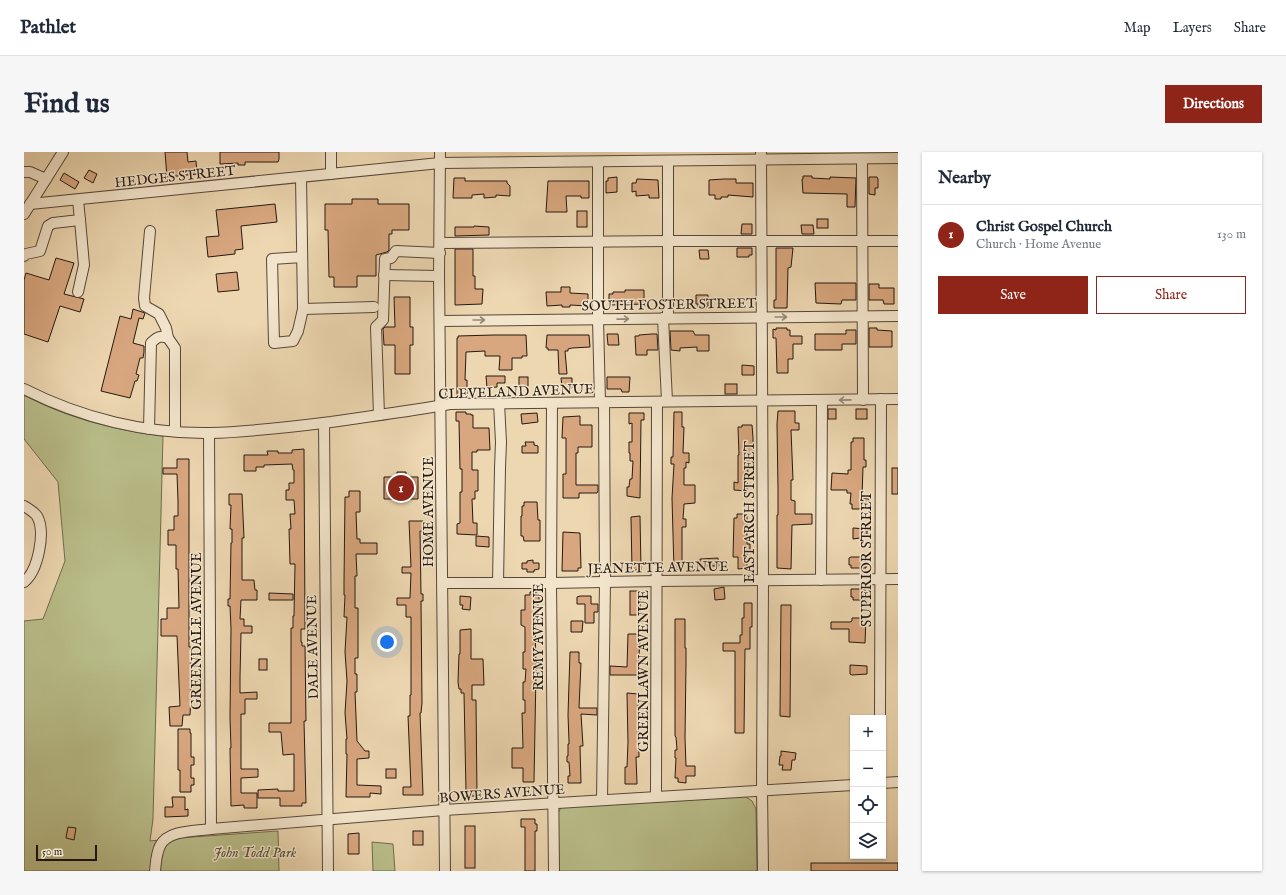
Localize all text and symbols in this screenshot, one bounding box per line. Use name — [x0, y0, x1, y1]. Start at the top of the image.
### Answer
text: Pathlet — [20, 16, 76, 40]
text: Map — [1124, 19, 1151, 37]
text: Layers — [1173, 19, 1212, 37]
text: Share — [1234, 19, 1266, 37]
button: Directions — [1165, 85, 1262, 123]
text: Find us — [24, 87, 110, 122]
street label: HEDGES STREET — [114, 162, 237, 192]
text: Nearby — [938, 168, 991, 189]
text: Christ Gospel Church — [976, 217, 1112, 236]
text: 1 — [949, 226, 953, 243]
text: 130 m — [1217, 226, 1246, 243]
text: Church · Home Avenue — [976, 236, 1101, 253]
button: Save — [938, 276, 1088, 314]
button: Share — [1096, 276, 1246, 314]
street label: SOUTH FOSTER STREET — [582, 294, 757, 316]
one-way arrow — [774, 313, 787, 321]
one-way arrow — [616, 315, 629, 323]
one-way arrow — [472, 316, 485, 324]
street label: CLEVELAND AVENUE — [438, 380, 594, 404]
one-way arrow — [839, 396, 852, 404]
street label: EAST ARCH STREET — [741, 440, 759, 583]
street label: HOME AVENUE — [420, 456, 438, 567]
pin: 1 — [388, 473, 414, 503]
street label: SUPERIOR STREET — [858, 490, 876, 627]
street label: GREENDALE AVENUE — [188, 552, 206, 710]
street label: JEANETTE AVENUE — [585, 558, 729, 578]
street label: REMY AVENUE — [530, 583, 548, 691]
street label: GREENLAWN AVENUE — [635, 590, 653, 752]
street label: DALE AVENUE — [303, 594, 323, 699]
your location — [377, 632, 397, 652]
map controls — [850, 715, 886, 859]
button: + — [850, 715, 886, 751]
button: − — [850, 751, 886, 787]
street label: BOWERS AVENUE — [439, 781, 566, 807]
button: locate — [850, 787, 886, 823]
button: layers — [850, 823, 886, 859]
scale bar — [36, 843, 97, 862]
park label: John Todd Park — [214, 844, 297, 862]
text: 50 m — [42, 845, 62, 859]

